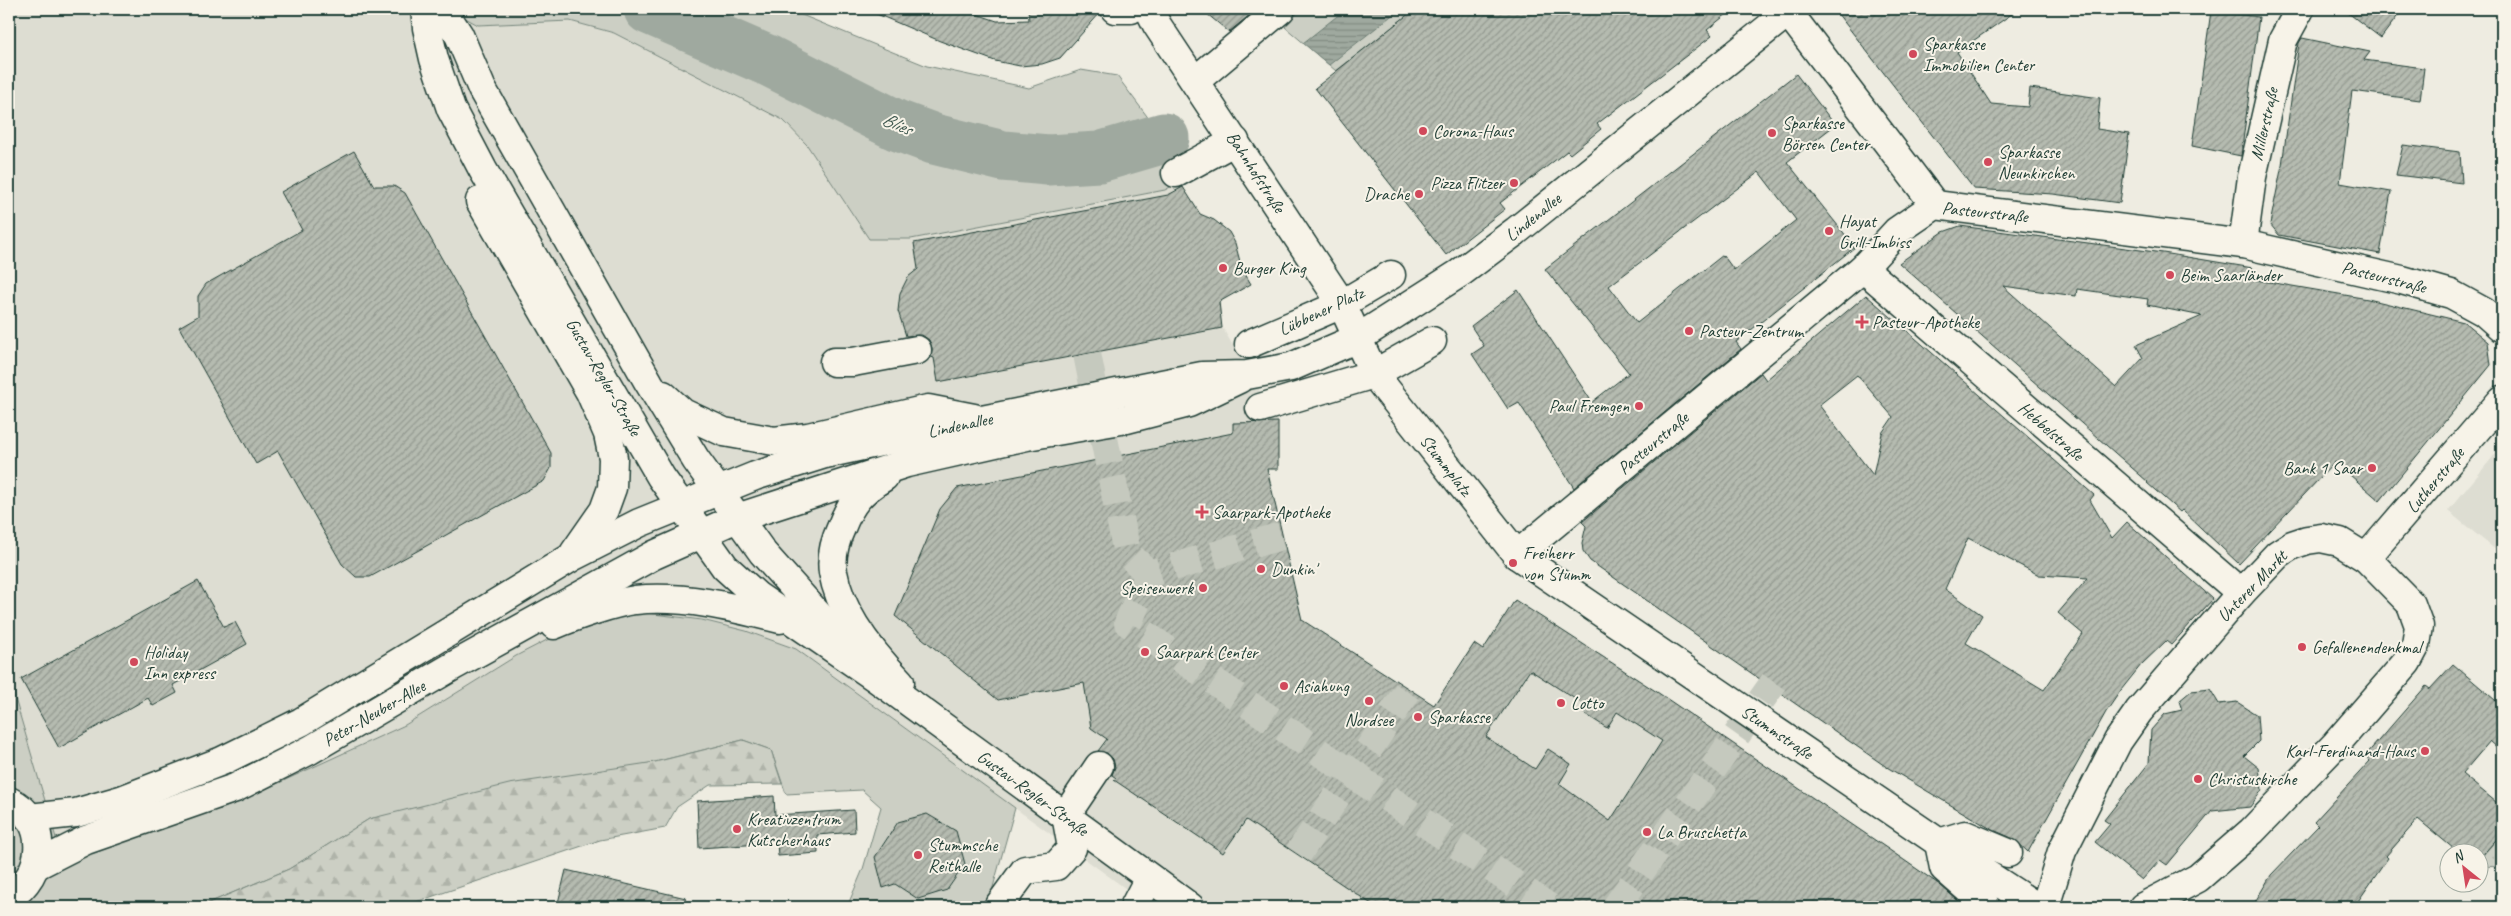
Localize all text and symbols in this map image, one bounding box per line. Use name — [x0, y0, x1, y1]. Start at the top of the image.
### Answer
place label: Sparkasse Immobilien Center — [1923, 33, 2036, 76]
marker: Sparkasse Immobilien Center — [1907, 48, 1919, 60]
street label: Millerstraße — [2245, 84, 2283, 162]
water label: Blies — [879, 107, 919, 142]
place label: Sparkasse Börsen Center — [1782, 112, 1871, 155]
place label: Corona-Haus — [1433, 120, 1515, 142]
marker: Corona-Haus — [1417, 125, 1429, 137]
street label: Bahnhofstraße — [1222, 127, 1291, 218]
marker: Sparkasse Börsen Center — [1766, 127, 1778, 139]
place label: Sparkasse Neunkirchen — [1998, 141, 2075, 184]
marker: Sparkasse Neunkirchen — [1982, 156, 1994, 168]
place label: Pizza Flitzer — [1430, 172, 1506, 194]
marker: Pizza Flitzer — [1508, 177, 1520, 189]
place label: Drache — [1364, 183, 1410, 205]
street label: Lindenallee — [1501, 187, 1566, 246]
marker: Drache — [1413, 188, 1425, 200]
street label: Pasteurstraße — [1941, 197, 2030, 228]
place label: Hayat Grill-Imbiss — [1839, 210, 1912, 253]
marker: Hayat Grill-Imbiss — [1823, 225, 1835, 237]
street label: Pasteurstraße — [2340, 256, 2430, 298]
place label: Burger King — [1233, 257, 1307, 279]
marker: Burger King — [1217, 262, 1229, 274]
place label: Beim Saarländer — [2180, 264, 2283, 286]
marker: Beim Saarländer — [2164, 269, 2176, 281]
street label: Lübbener Platz — [1275, 281, 1369, 340]
place label: Pasteur-Apotheke — [1872, 311, 1980, 333]
street label: Gustav-Regler-Straße — [561, 314, 647, 441]
marker: Pasteur-Apotheke — [1856, 316, 1868, 328]
place label: Pasteur-Zentrum — [1699, 320, 1805, 342]
marker: Pasteur-Zentrum — [1683, 325, 1695, 337]
place label: Paul Fremgen — [1549, 395, 1630, 417]
street label: Hebbelstraße — [2014, 397, 2089, 466]
marker: Paul Fremgen — [1633, 400, 1645, 412]
street label: Pasteurstraße — [1613, 406, 1694, 479]
street label: Lindenallee — [926, 407, 995, 443]
street label: Stummplatz — [1415, 430, 1478, 502]
street label: Lutherstraße — [2401, 442, 2470, 517]
place label: Bank 1 Saar — [2283, 457, 2365, 479]
marker: Bank 1 Saar — [2366, 462, 2378, 474]
place label: Saarpark-Apotheke — [1212, 501, 1331, 523]
marker: Saarpark-Apotheke — [1196, 506, 1208, 518]
place label: Freiherr von Stumm — [1523, 542, 1591, 585]
street label: Unterer Markt — [2212, 544, 2293, 626]
marker: Freiherr von Stumm — [1507, 557, 1519, 569]
place label: Dunkin' — [1271, 558, 1320, 580]
marker: Dunkin' — [1255, 563, 1267, 575]
place label: Speisenwerk — [1120, 577, 1194, 599]
marker: Speisenwerk — [1197, 582, 1209, 594]
place label: Gefallenendenkmal — [2312, 636, 2424, 658]
place label: Holiday Inn express — [144, 641, 217, 684]
place label: Saarpark Center — [1155, 641, 1260, 663]
marker: Gefallenendenkmal — [2296, 641, 2308, 653]
marker: Saarpark Center — [1139, 646, 1151, 658]
marker: Holiday Inn express — [128, 656, 140, 668]
street label: Peter-Neuber-Allee — [319, 674, 430, 751]
place label: Asiahung — [1294, 675, 1351, 697]
marker: Asiahung — [1278, 680, 1290, 692]
place label: Lotto — [1571, 692, 1605, 714]
marker: Nordsee — [1363, 695, 1375, 707]
marker: Lotto — [1555, 697, 1567, 709]
street label: Stummstraße — [1737, 700, 1818, 765]
place label: Sparkasse — [1428, 706, 1491, 728]
place label: Nordsee — [1345, 709, 1394, 731]
marker: Sparkasse — [1412, 711, 1424, 723]
place label: Karl-Ferdinand-Haus — [2286, 740, 2417, 762]
street label: Gustav-Regler-Straße — [973, 745, 1094, 841]
marker: Karl-Ferdinand-Haus — [2419, 745, 2431, 757]
place label: Christuskirche — [2208, 768, 2297, 790]
marker: Christuskirche — [2192, 773, 2204, 785]
place label: Kreativzentrum Kutscherhaus — [747, 808, 842, 851]
place label: La Bruschetta — [1657, 821, 1747, 843]
marker: Kreativzentrum Kutscherhaus — [731, 823, 743, 835]
marker: La Bruschetta — [1641, 826, 1653, 838]
place label: Stummsche Reithalle — [928, 834, 998, 877]
north arrow — [2438, 844, 2488, 894]
text: N — [2450, 846, 2468, 867]
marker: Stummsche Reithalle — [912, 849, 924, 861]

